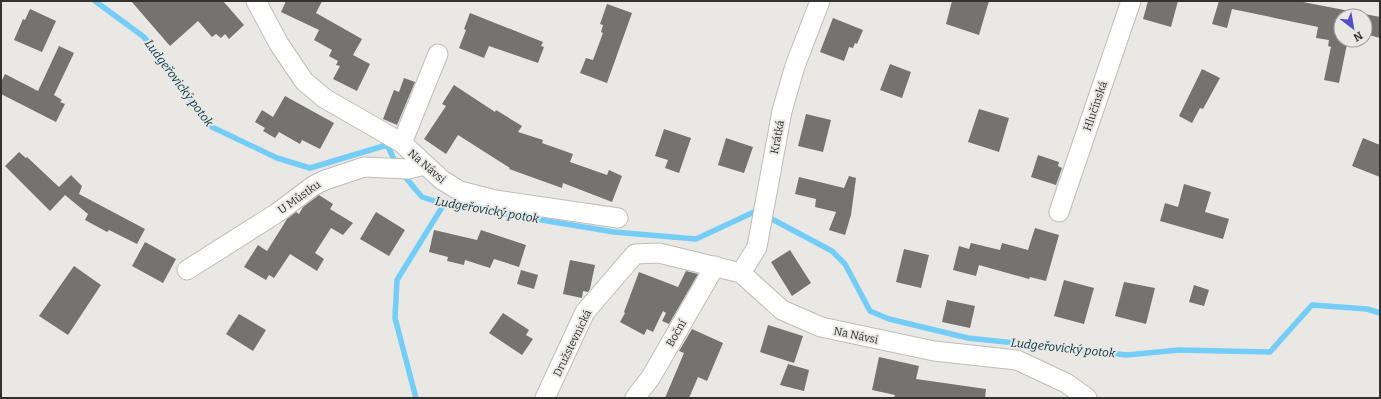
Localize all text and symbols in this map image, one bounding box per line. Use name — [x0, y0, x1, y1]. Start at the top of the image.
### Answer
north arrow — [1333, 8, 1373, 48]
text: N — [1350, 28, 1365, 44]
water label: Ludgeřovický potok — [142, 37, 217, 130]
street label: Hlučínská — [1081, 80, 1110, 133]
street label: Krátká — [768, 119, 787, 155]
street label: Na Návsi — [405, 147, 448, 187]
street label: U Můstku — [275, 178, 323, 217]
water label: Ludgeřovický potok — [434, 194, 541, 226]
street label: Družstevnická — [551, 308, 594, 379]
street label: Boční — [664, 317, 690, 349]
street label: Na Návsi — [832, 324, 880, 347]
water label: Ludgeřovický potok — [1010, 336, 1117, 361]

